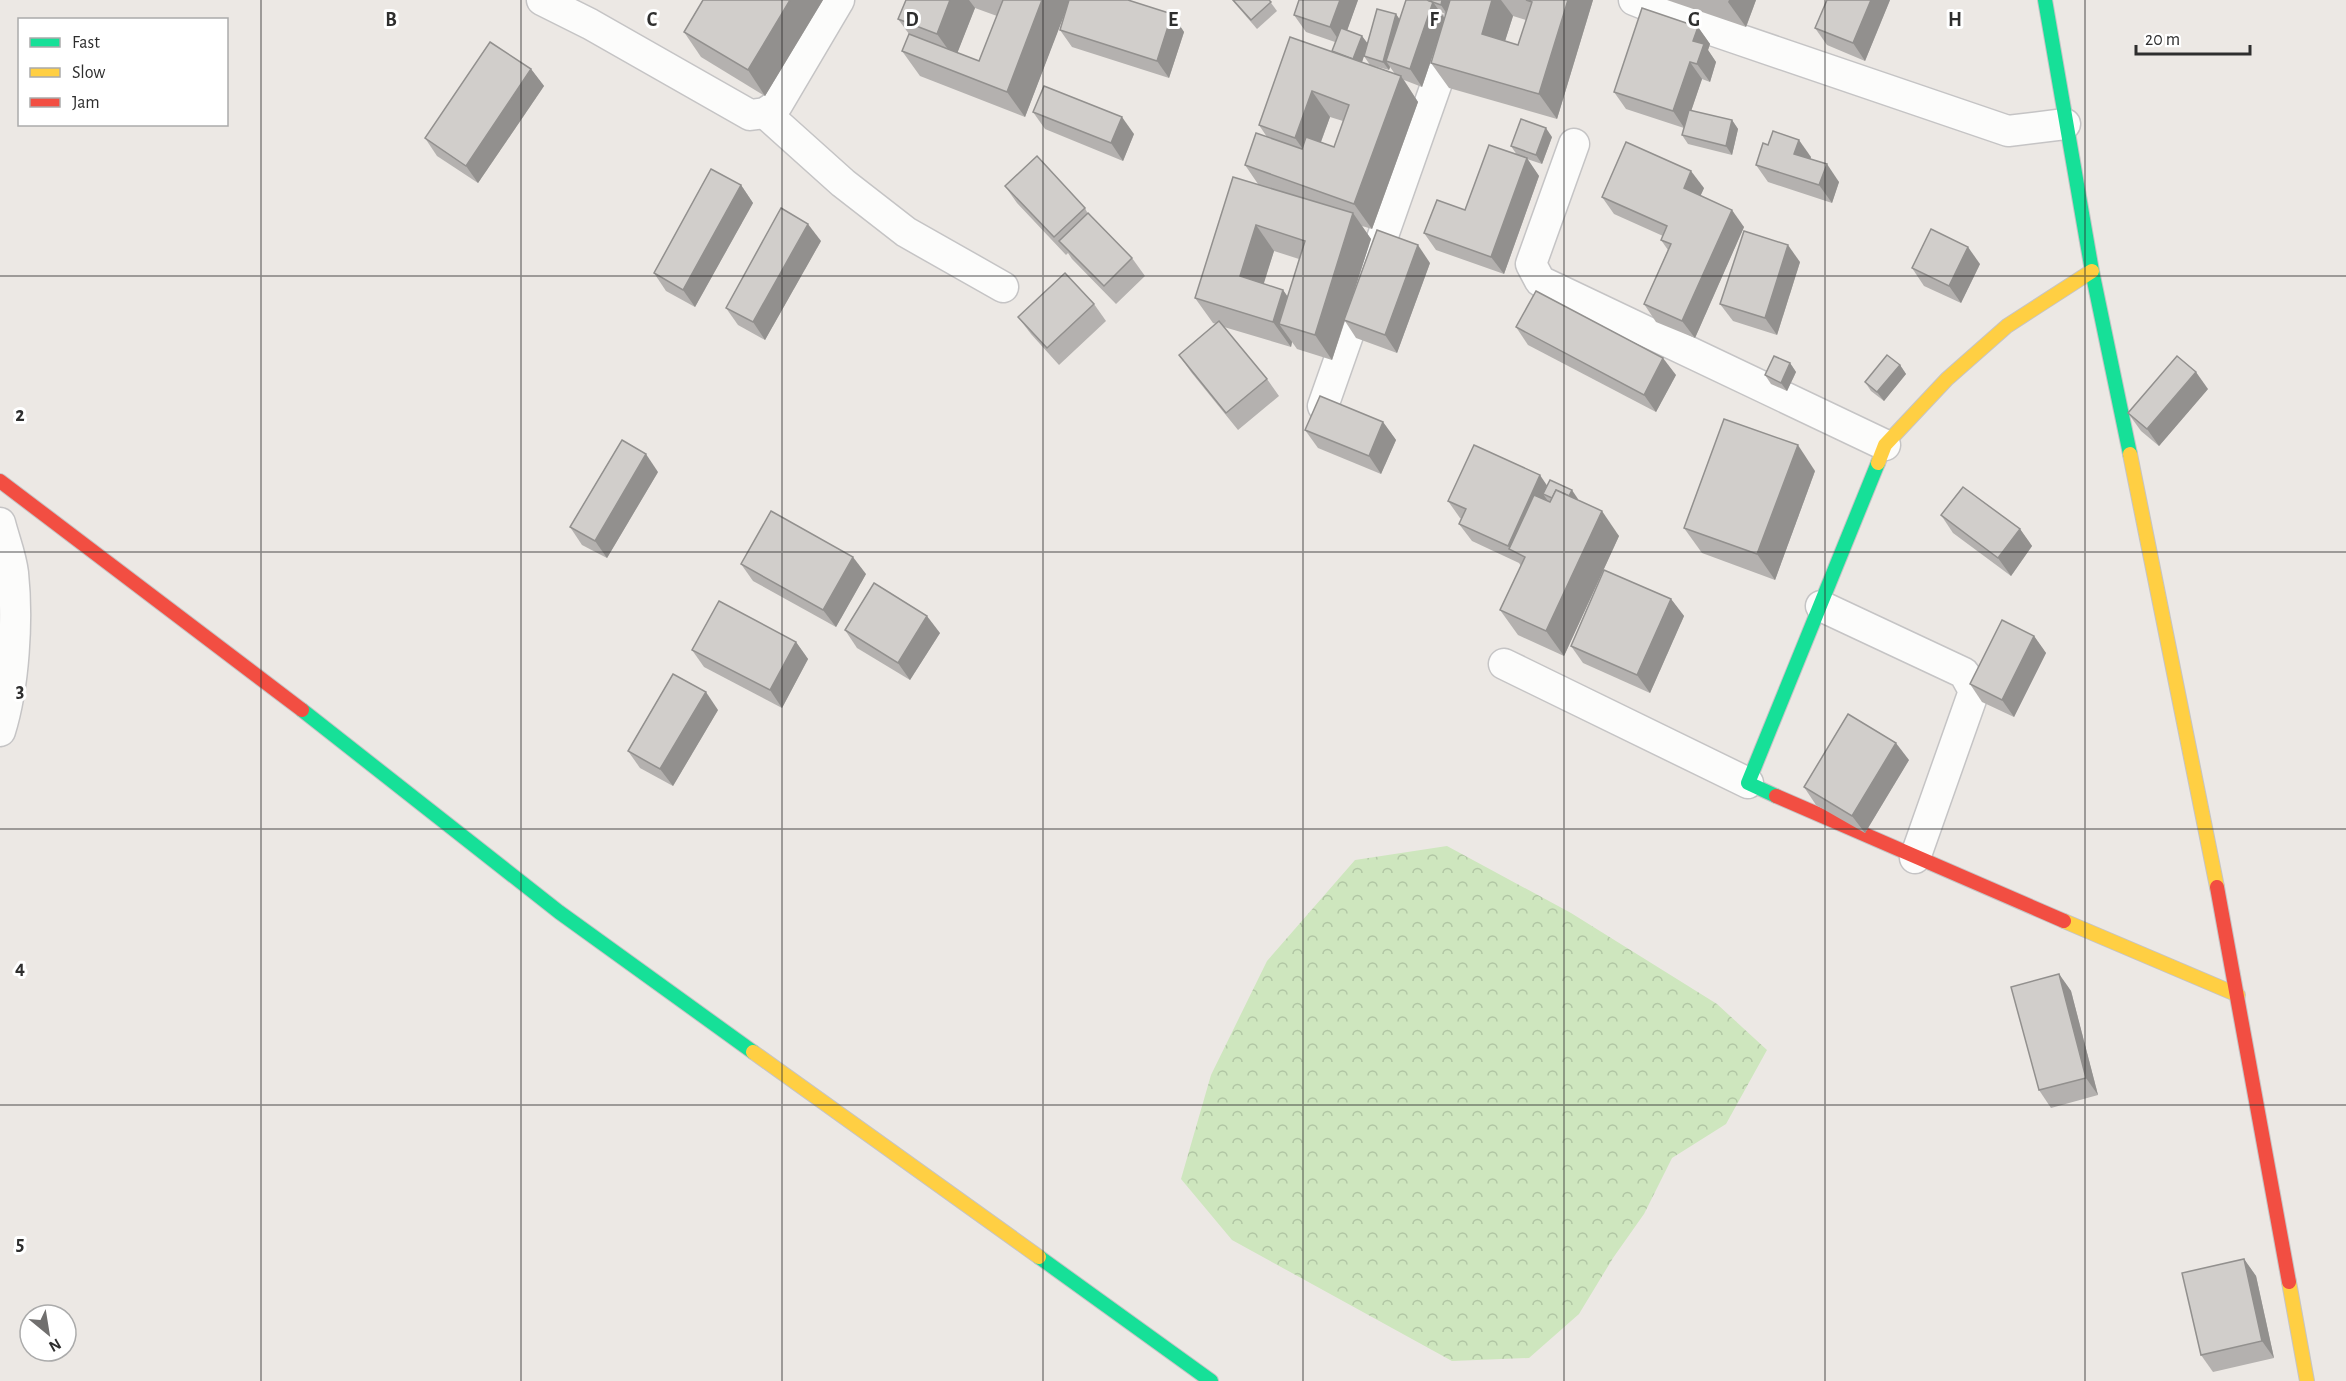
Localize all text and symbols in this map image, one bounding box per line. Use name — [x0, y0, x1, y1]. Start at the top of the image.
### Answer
text: B — [385, 10, 397, 30]
text: C — [647, 10, 658, 30]
text: D — [905, 10, 919, 30]
text: E — [1168, 10, 1178, 30]
text: F — [1429, 10, 1439, 30]
text: G — [1688, 10, 1700, 30]
text: H — [1948, 10, 1962, 30]
legend — [18, 18, 228, 126]
scale bar — [2136, 18, 2250, 56]
text: 20 m — [2145, 31, 2180, 49]
text: Fast — [72, 34, 100, 52]
text: Slow — [72, 64, 105, 82]
text: Jam — [72, 94, 100, 112]
text: 2 — [15, 405, 25, 425]
text: 3 — [16, 681, 24, 701]
text: 4 — [15, 958, 25, 978]
text: 5 — [16, 1234, 24, 1254]
north arrow — [18, 1303, 78, 1363]
text: N — [46, 1335, 64, 1355]

